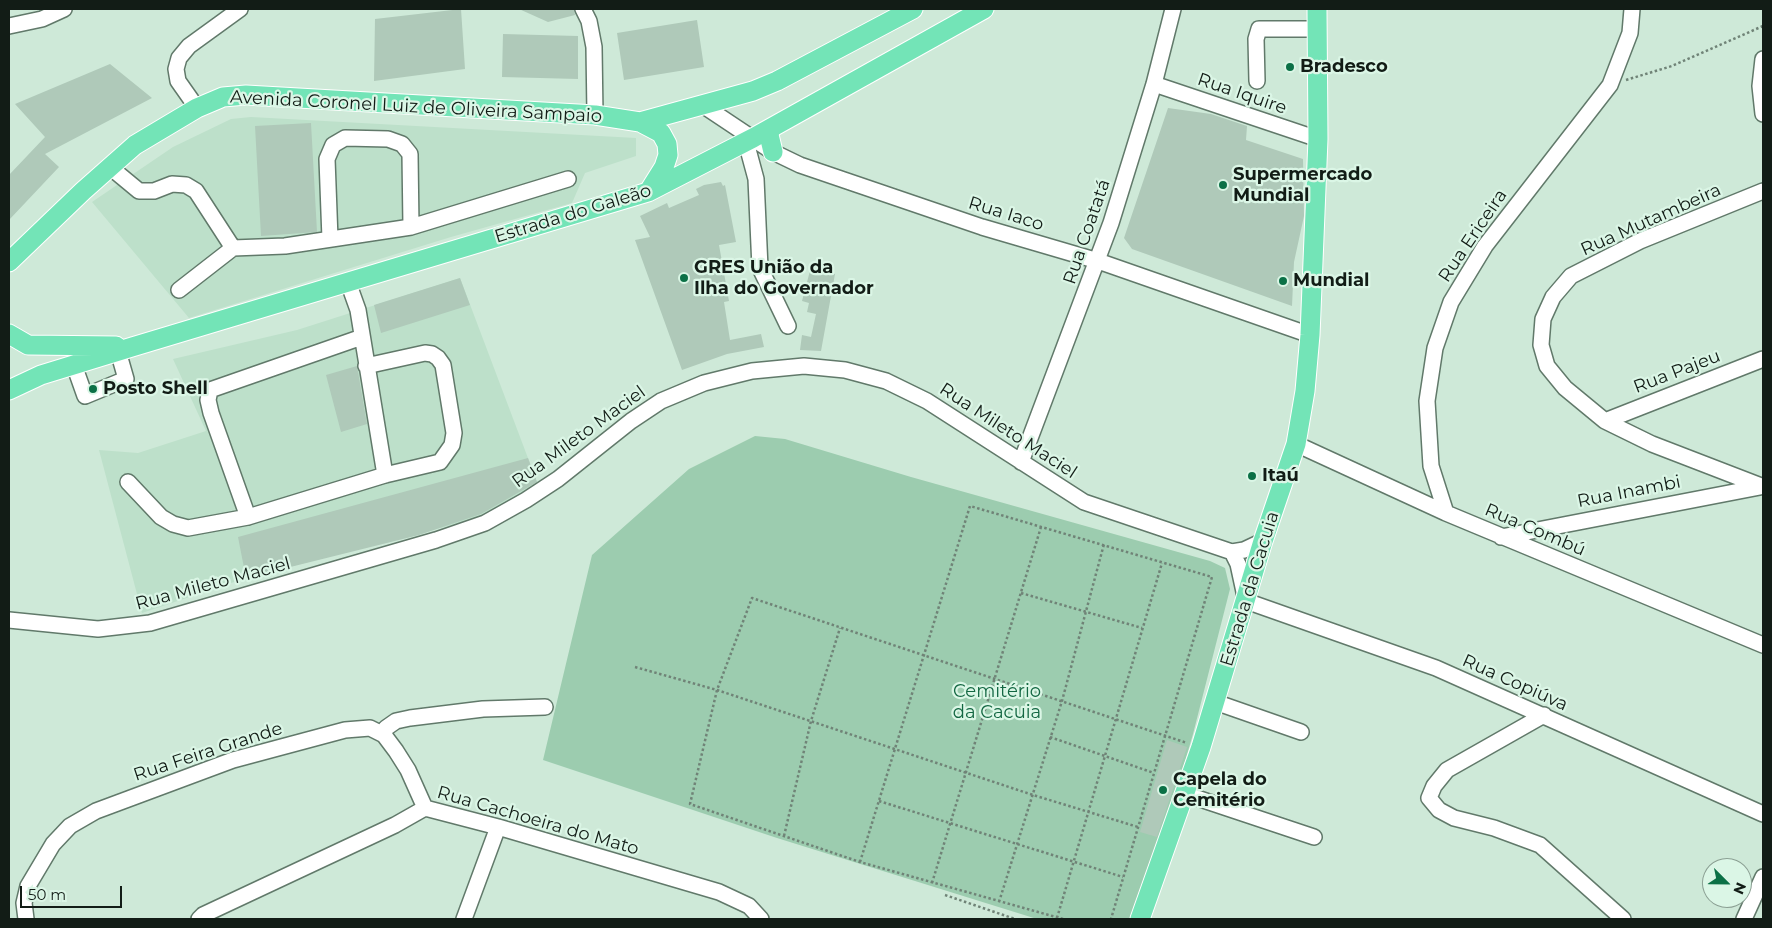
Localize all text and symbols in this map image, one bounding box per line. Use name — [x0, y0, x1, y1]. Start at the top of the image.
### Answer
place label: Bradesco — [1300, 56, 1388, 78]
marker: Bradesco — [1284, 61, 1296, 73]
street label: Rua Iquire — [1195, 69, 1289, 119]
street label: Avenida Coronel Luiz de Oliveira Sampaio — [229, 86, 603, 128]
place label: Supermercado Mundial — [1233, 164, 1372, 206]
street label: Rua Coatatá — [1059, 177, 1115, 287]
marker: Supermercado Mundial — [1217, 179, 1229, 191]
street label: Rua Mutambeira — [1577, 179, 1725, 261]
street label: Estrada do Galeão — [492, 180, 654, 248]
street label: Rua Ericeira — [1434, 186, 1512, 286]
street label: Rua Iaco — [966, 192, 1046, 236]
place label: GRES União da Ilha do Governador — [694, 257, 874, 300]
place label: Mundial — [1293, 270, 1369, 292]
marker: GRES União da Ilha do Governador — [678, 272, 690, 284]
marker: Mundial — [1277, 275, 1289, 287]
street label: Rua Pajeu — [1630, 346, 1724, 398]
place label: Posto Shell — [103, 378, 208, 400]
street label: Rua Mileto Maciel — [935, 379, 1081, 483]
street label: Rua Mileto Maciel — [508, 381, 650, 493]
marker: Posto Shell — [87, 383, 99, 395]
place label: Itaú — [1262, 465, 1299, 487]
marker: Itaú — [1246, 470, 1258, 482]
street label: Rua Inambi — [1575, 471, 1683, 513]
street label: Rua Combú — [1481, 499, 1589, 561]
street label: Estrada da Cacuia — [1216, 509, 1284, 669]
street label: Rua Mileto Maciel — [133, 553, 293, 615]
street label: Rua Copiúva — [1459, 650, 1571, 716]
park label: Cemitério da Cacuia — [953, 681, 1041, 724]
street label: Rua Feira Grande — [131, 718, 285, 786]
place label: Capela do Cemitério — [1173, 769, 1267, 812]
street label: Rua Cachoeira do Mato — [435, 782, 641, 860]
marker: Capela do Cemitério — [1157, 784, 1169, 796]
north arrow — [1702, 858, 1752, 908]
scale bar — [22, 876, 125, 908]
text: N — [1729, 880, 1750, 897]
text: 50 m — [28, 885, 66, 904]

